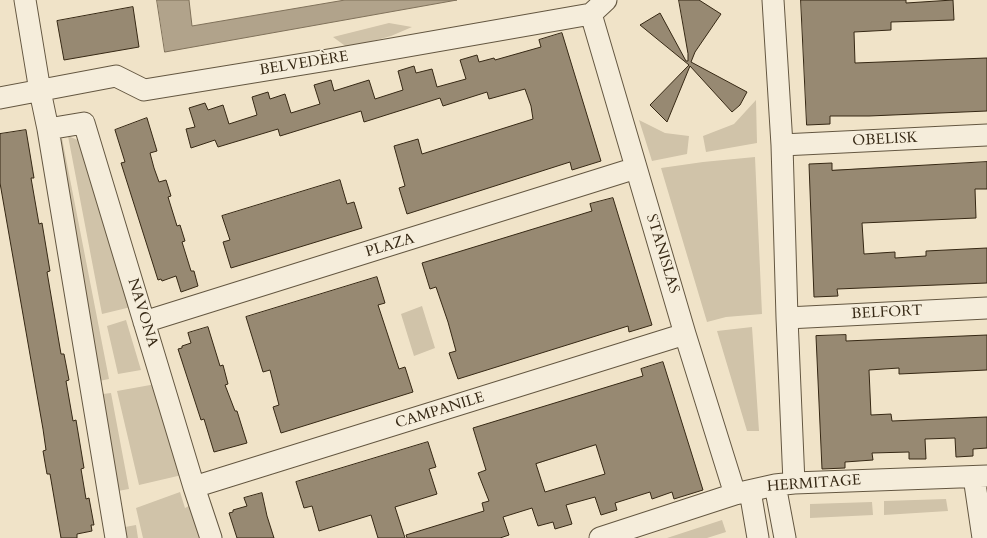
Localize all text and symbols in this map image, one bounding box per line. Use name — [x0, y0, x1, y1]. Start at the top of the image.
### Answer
street label: BELVEDÈRE — [258, 48, 350, 80]
street label: OBELISK — [852, 129, 918, 151]
street label: STANISLAS — [641, 212, 683, 296]
street label: PLAZA — [363, 230, 417, 262]
street label: NAVONA — [123, 276, 161, 350]
street label: BELFORT — [851, 302, 923, 324]
street label: CAMPANILE — [393, 389, 487, 433]
street label: HERMITAGE — [766, 472, 862, 496]

